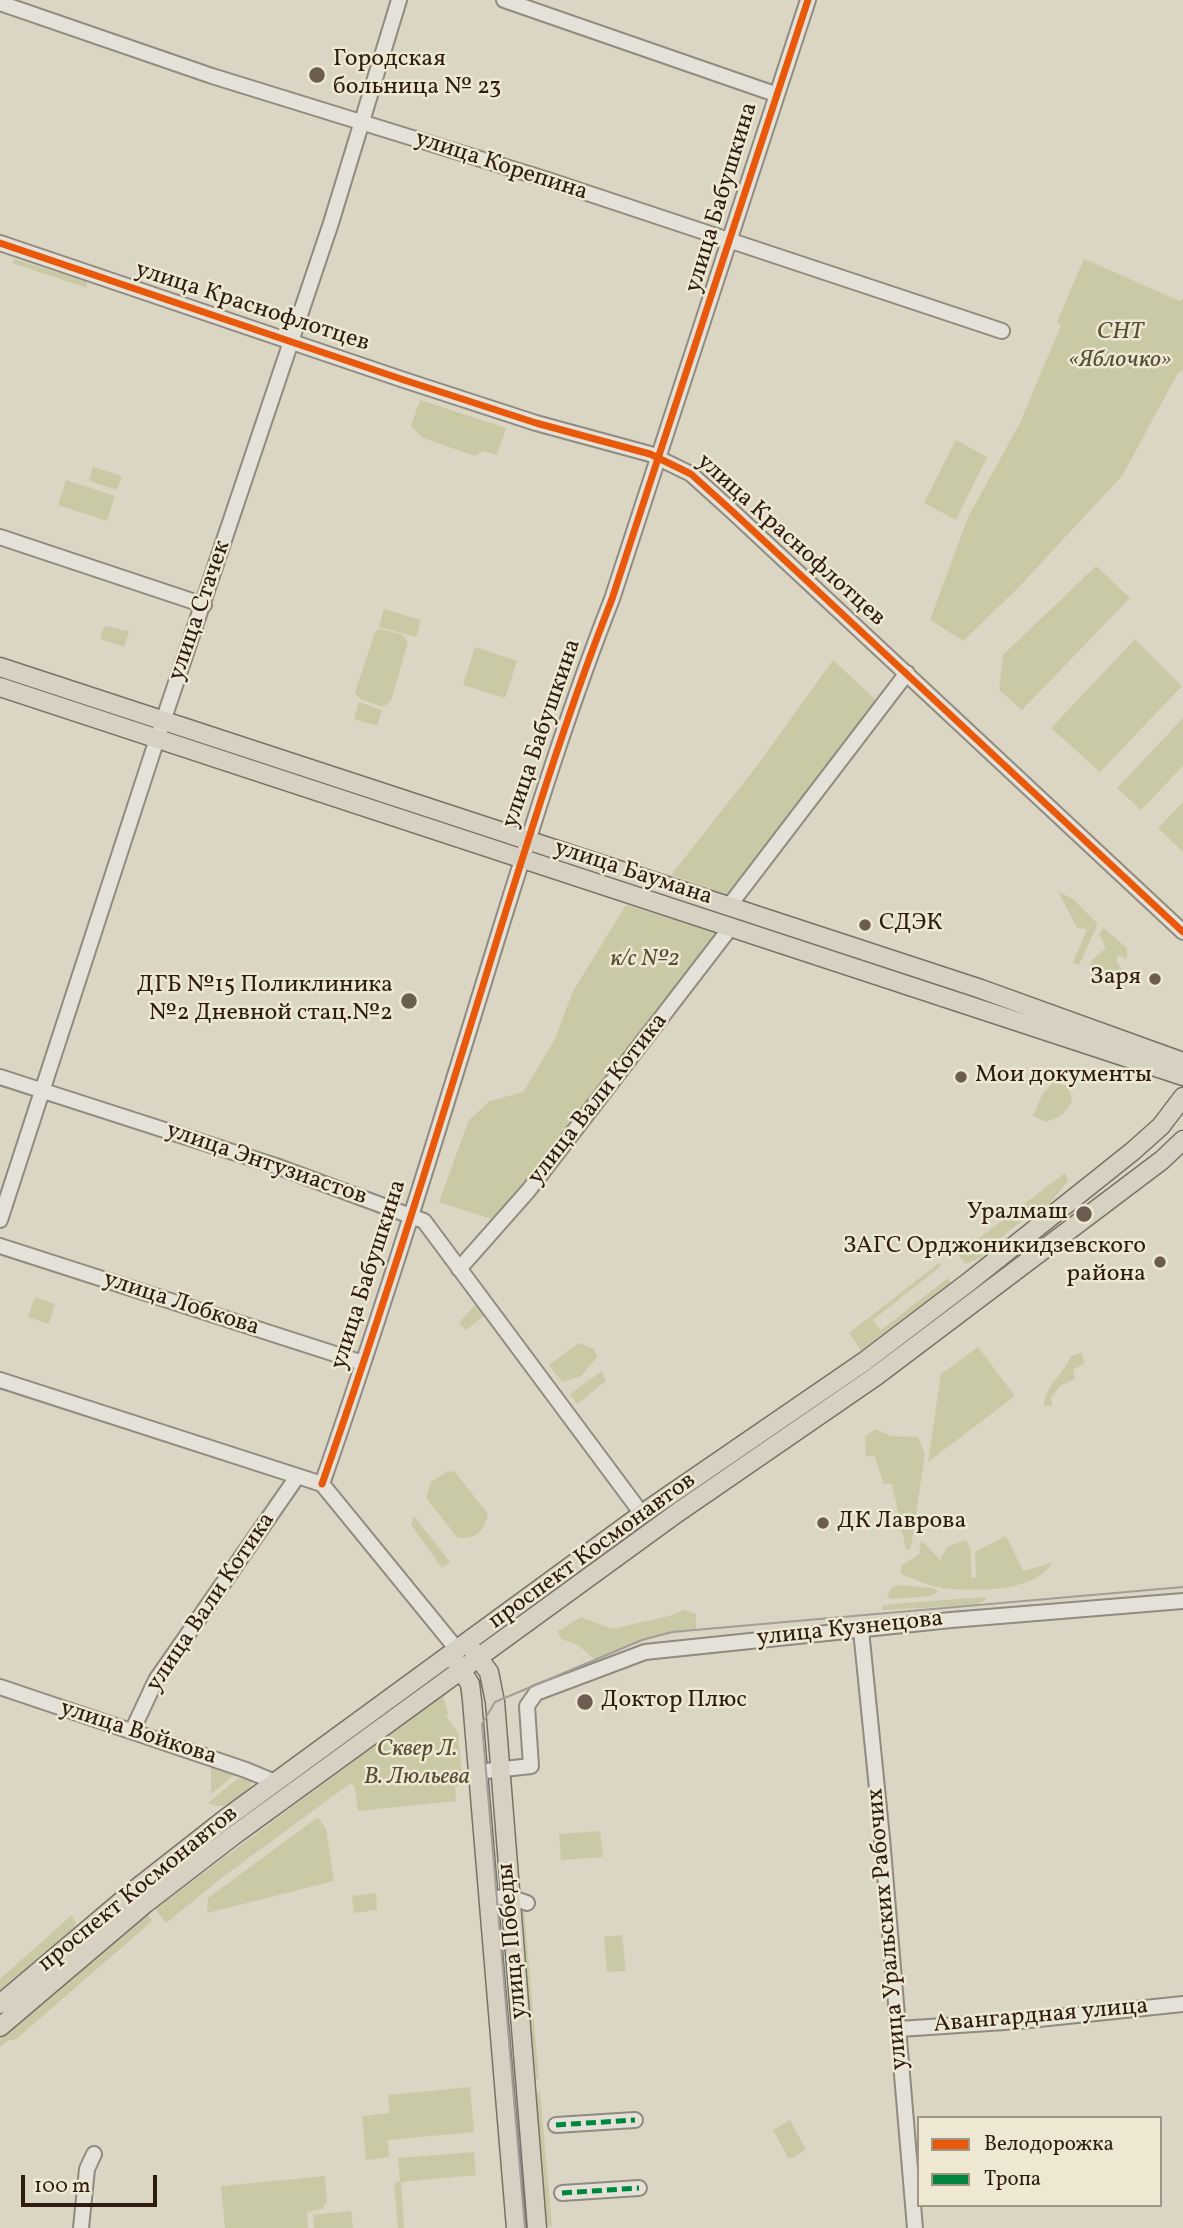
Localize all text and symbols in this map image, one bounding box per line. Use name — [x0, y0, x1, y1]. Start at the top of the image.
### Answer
place label: Городская больница № 23 — [333, 47, 501, 103]
marker: Городская больница № 23 — [307, 65, 327, 85]
street label: улица Бабушкина — [680, 99, 766, 297]
street label: улица Корепина — [411, 125, 591, 209]
street label: улица Краснофлотцев — [131, 256, 373, 360]
park label: СНТ «Яблочко» — [1069, 320, 1171, 376]
street label: улица Краснофлотцев — [689, 448, 891, 634]
street label: улица Стачек — [164, 537, 238, 685]
street label: улица Бабушкина — [497, 636, 589, 832]
street label: улица Баумана — [550, 835, 716, 913]
place label: СДЭК — [879, 911, 943, 939]
marker: СДЭК — [857, 917, 873, 933]
park label: к/с №2 — [610, 947, 680, 975]
place label: Заря — [1090, 965, 1141, 993]
marker: Заря — [1147, 971, 1163, 987]
place label: ДГБ №15 Поликлиника №2 Дневной стац.№2 — [137, 973, 393, 1029]
marker: ДГБ №15 Поликлиника №2 Дневной стац.№2 — [399, 991, 419, 1011]
street label: улица Вали Котика — [523, 1008, 675, 1192]
place label: Мои документы — [975, 1063, 1152, 1091]
marker: Мои документы — [953, 1069, 969, 1085]
street label: улица Энтузиастов — [162, 1117, 370, 1213]
street label: улица Бабушкина — [326, 1177, 414, 1373]
place label: Уралмаш — [967, 1200, 1068, 1228]
marker: Уралмаш — [1074, 1204, 1094, 1224]
place label: ЗАГС Орджоникидзевского района — [843, 1234, 1146, 1290]
marker: ЗАГС Орджоникидзевского района — [1152, 1254, 1168, 1270]
street label: улица Лобкова — [99, 1266, 263, 1344]
street label: проспект Космонавтов — [484, 1467, 702, 1637]
street label: улица Вали Котика — [141, 1508, 283, 1698]
place label: ДК Лаврова — [837, 1509, 966, 1537]
marker: ДК Лаврова — [815, 1515, 831, 1531]
street label: улица Кузнецова — [755, 1606, 945, 1654]
place label: Доктор Плюс — [601, 1688, 747, 1716]
marker: Доктор Плюс — [575, 1692, 595, 1712]
street label: улица Войкова — [56, 1695, 220, 1773]
park label: Сквер Л. В. Люльева — [364, 1737, 470, 1793]
street label: улица Уральских Рабочих — [862, 1787, 916, 2071]
street label: проспект Космонавтов — [33, 1800, 245, 1980]
street label: улица Победы — [493, 1862, 535, 2020]
street label: Авангардная улица — [932, 1993, 1150, 2041]
legend — [917, 2116, 1162, 2207]
text: Велодорожка — [984, 2130, 1114, 2159]
scale bar — [24, 2162, 161, 2206]
text: Тропа — [984, 2165, 1041, 2194]
text: 100 m — [34, 2172, 91, 2201]

